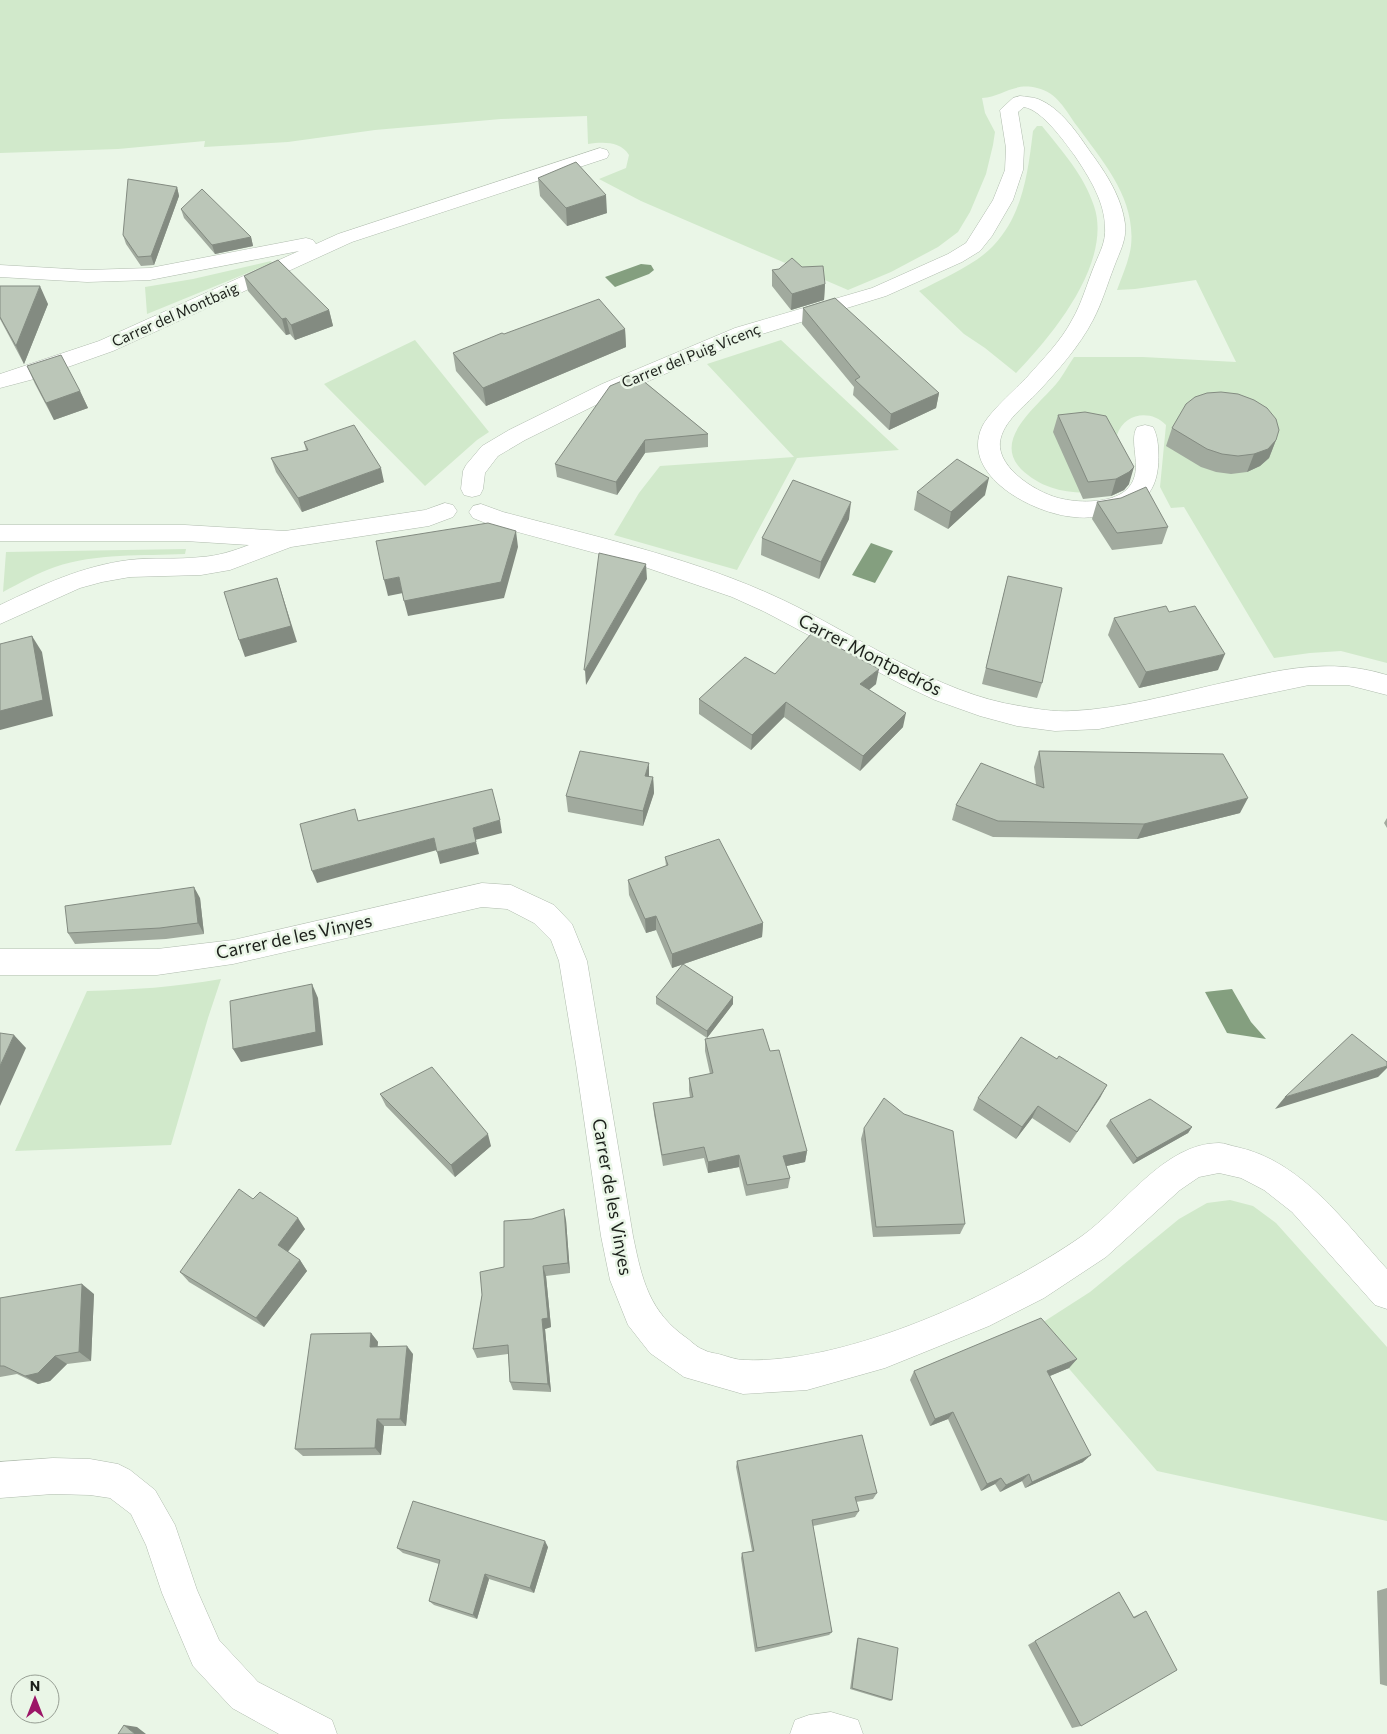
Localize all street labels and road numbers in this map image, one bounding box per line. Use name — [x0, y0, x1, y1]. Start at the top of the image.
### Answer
street label: Carrer del Montbaig — [109, 278, 241, 350]
street label: Carrer del Puig Vicenç — [619, 319, 763, 391]
street label: Carrer Montpedrós — [795, 608, 946, 700]
street label: Carrer de les Vinyes — [214, 909, 374, 963]
street label: Carrer de les Vinyes — [588, 1117, 638, 1277]

